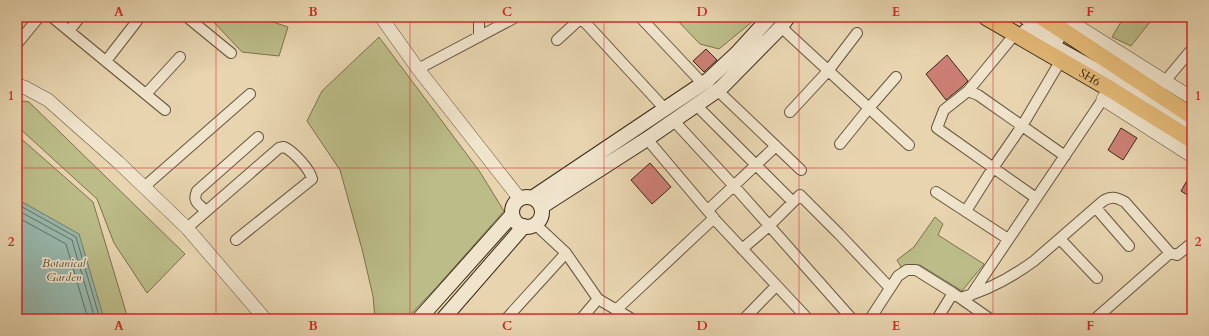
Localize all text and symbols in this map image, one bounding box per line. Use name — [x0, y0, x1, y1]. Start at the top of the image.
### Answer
text: A — [114, 3, 124, 21]
text: B — [308, 3, 318, 21]
text: C — [502, 3, 512, 21]
text: D — [696, 3, 708, 21]
text: E — [892, 3, 900, 21]
text: F — [1086, 3, 1094, 21]
street label: SH6 — [1076, 65, 1103, 90]
text: 1 — [8, 87, 14, 105]
text: 1 — [1195, 87, 1201, 105]
text: 2 — [8, 233, 15, 251]
text: 2 — [1195, 233, 1202, 251]
park label: Botanical Garden — [42, 255, 87, 285]
text: A — [114, 317, 124, 335]
text: B — [308, 317, 318, 335]
text: C — [502, 317, 512, 335]
text: D — [696, 317, 708, 335]
text: E — [892, 317, 900, 335]
text: F — [1086, 317, 1094, 335]

